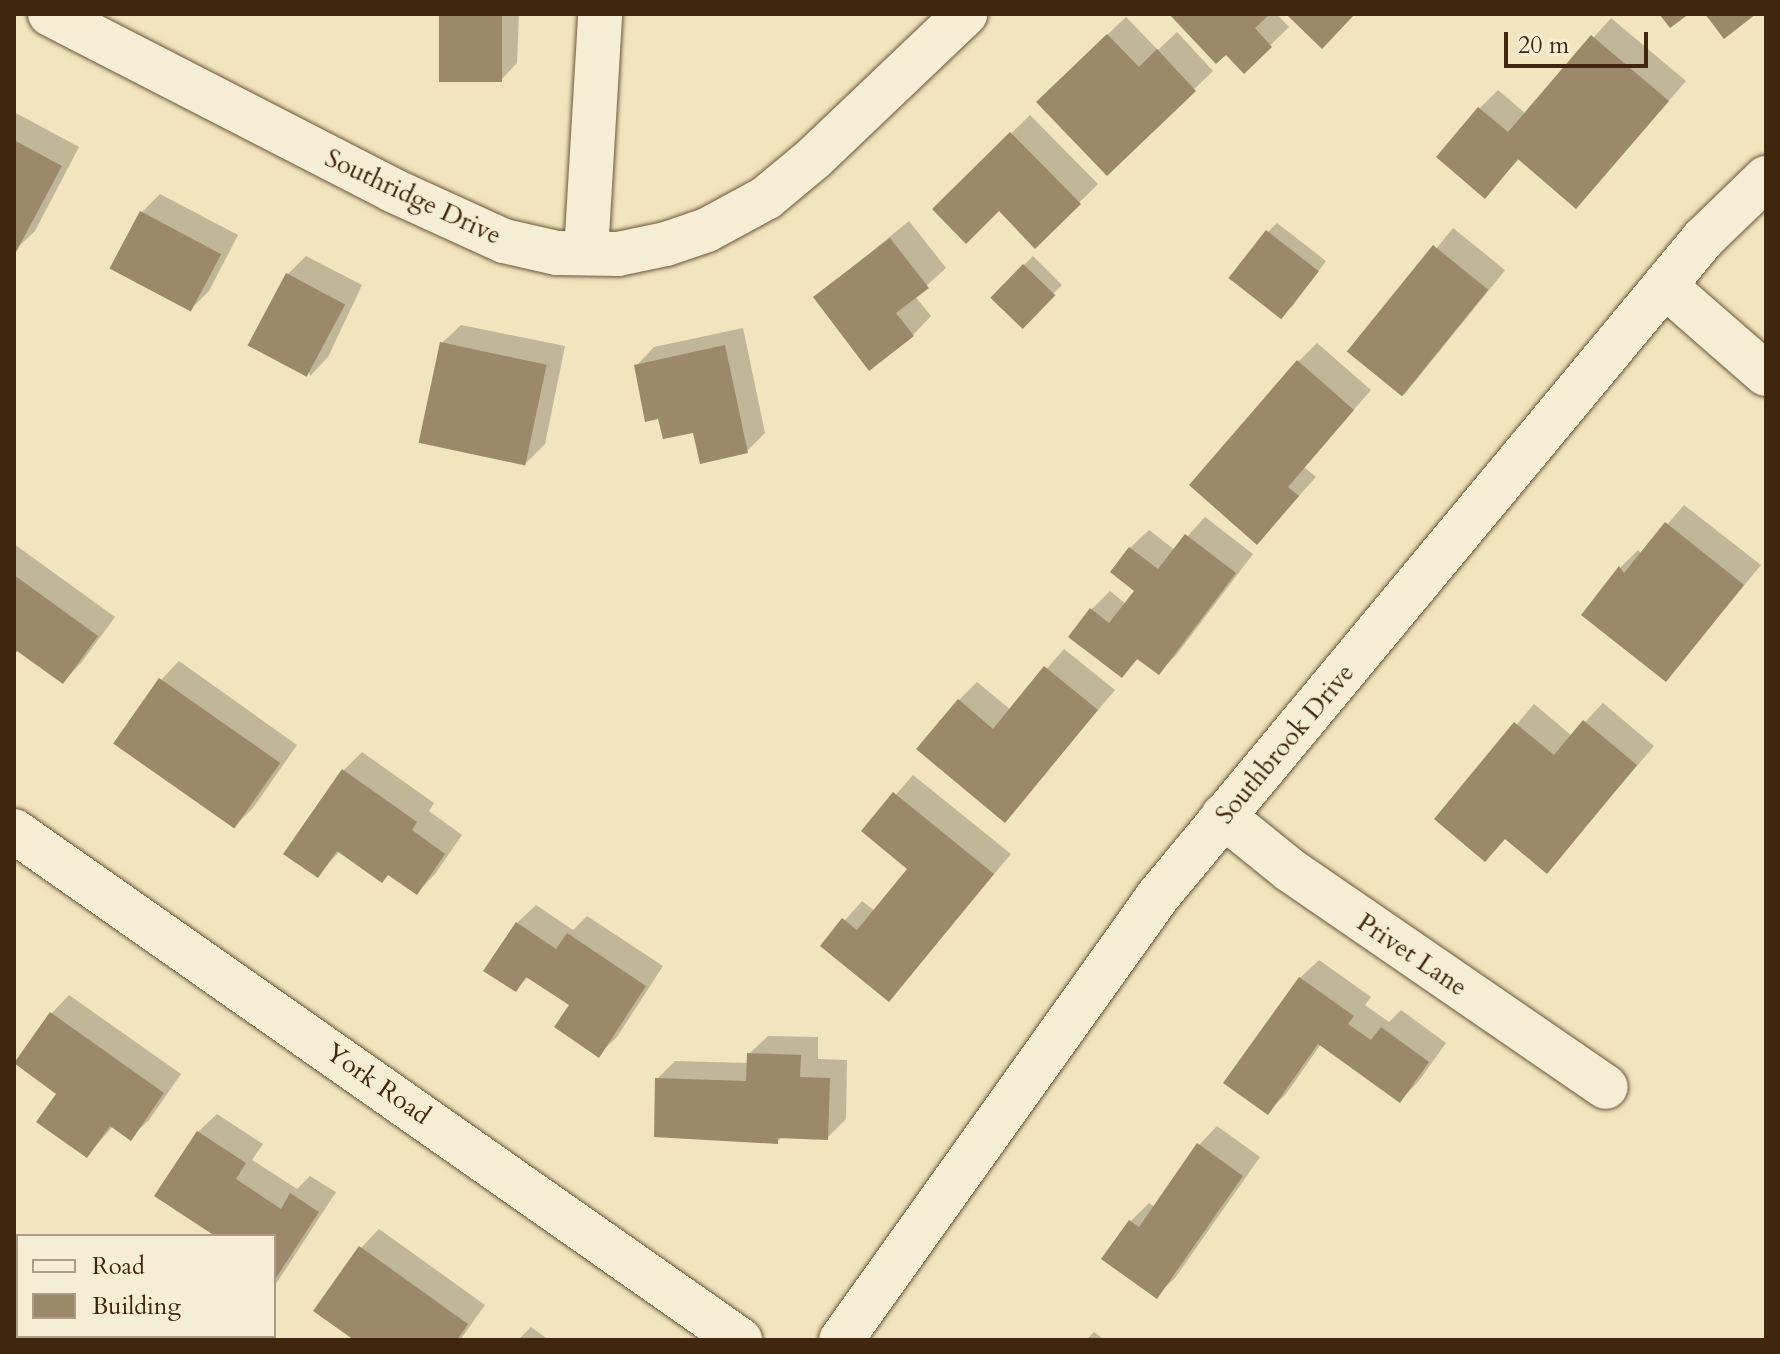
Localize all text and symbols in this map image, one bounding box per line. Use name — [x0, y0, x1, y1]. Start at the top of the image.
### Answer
scale bar — [1508, 16, 1652, 66]
text: 20 m — [1518, 29, 1569, 62]
street label: Southridge Drive — [320, 143, 506, 251]
street label: Southbrook Drive — [1209, 658, 1361, 830]
street label: Privet Lane — [1351, 907, 1473, 1003]
street label: York Road — [320, 1037, 436, 1131]
legend — [16, 1234, 276, 1338]
text: Road — [92, 1250, 145, 1283]
text: Building — [92, 1290, 181, 1323]

